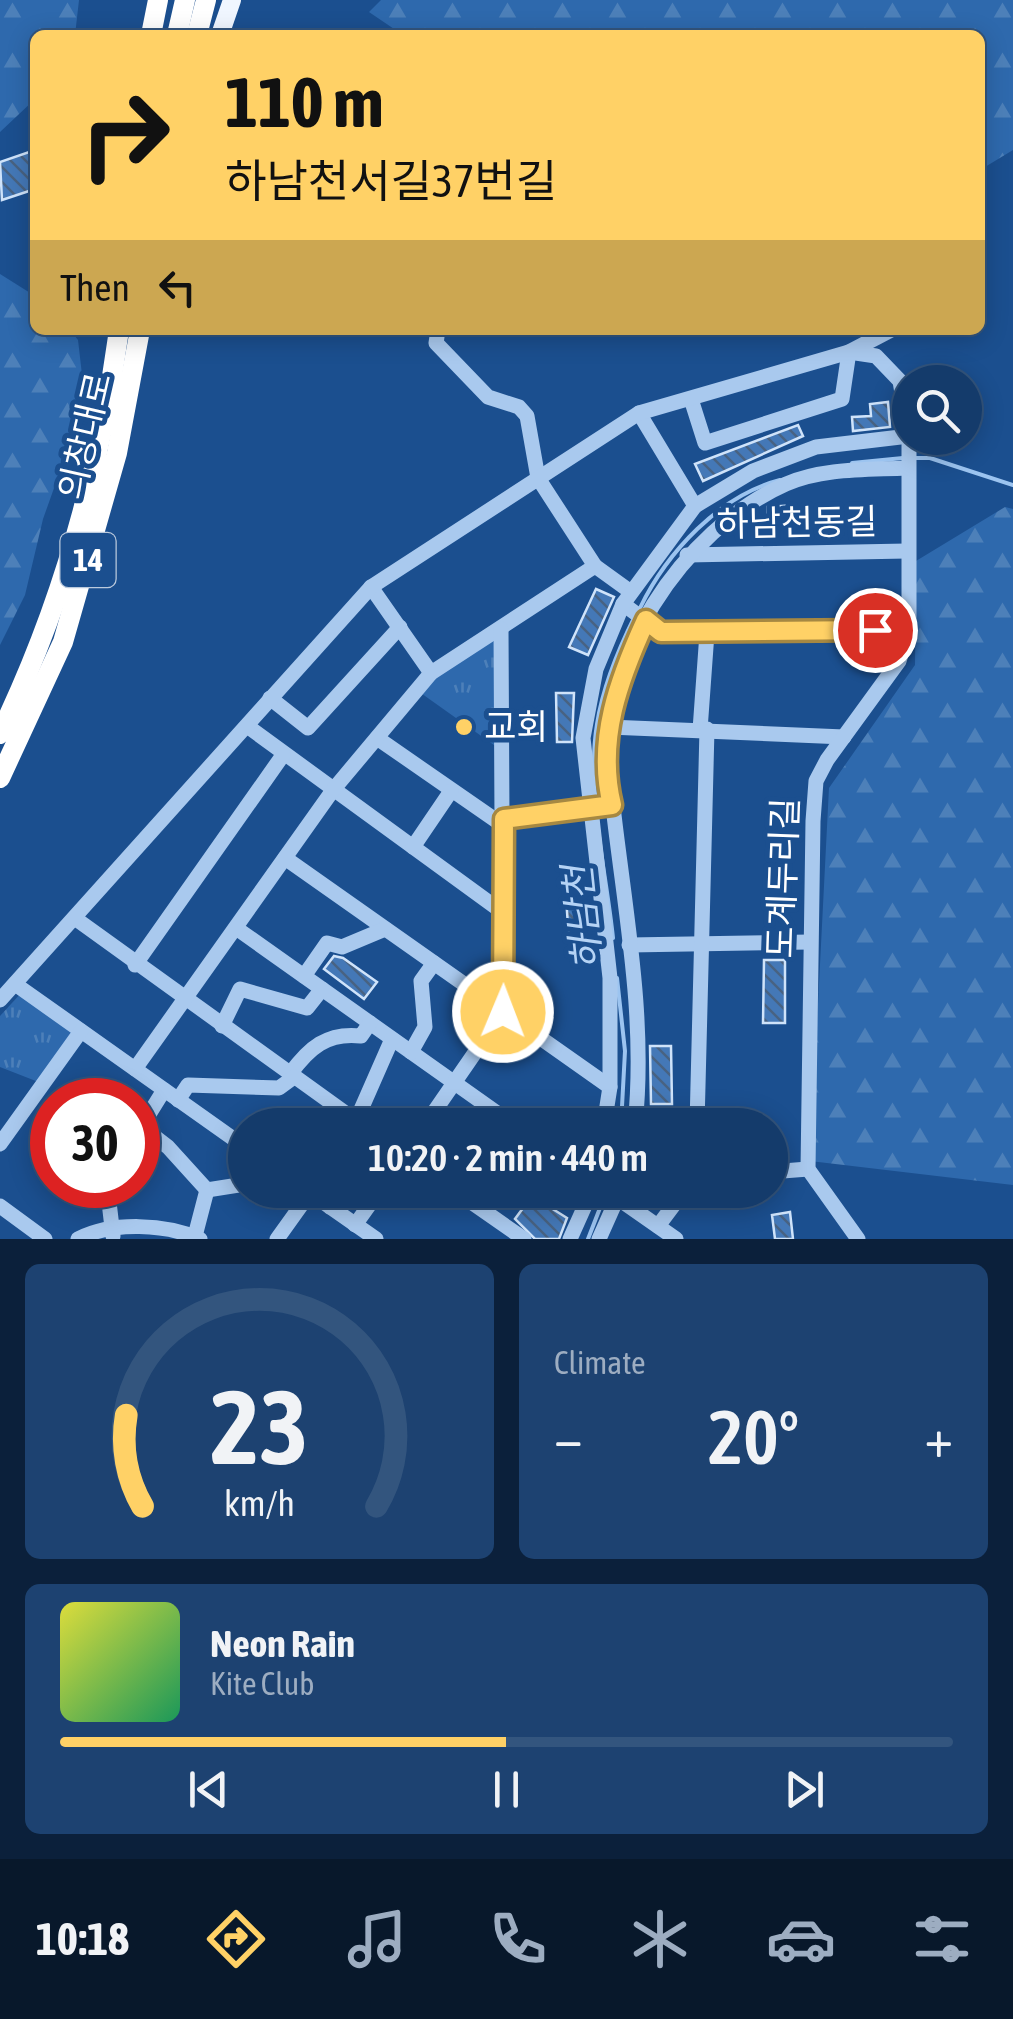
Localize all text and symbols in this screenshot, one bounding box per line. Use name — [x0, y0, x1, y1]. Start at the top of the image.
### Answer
text: 110 m — [225, 62, 384, 142]
icon: right — [60, 70, 190, 200]
text: 하남천서길37번길 — [225, 155, 557, 207]
icon: left — [150, 260, 205, 315]
text: Then — [60, 266, 130, 309]
map controls — [892, 365, 982, 455]
button: search — [892, 365, 982, 455]
street label: 의창대로 — [50, 369, 118, 503]
street label: 하남천동길 — [716, 501, 878, 543]
road number: 14 — [61, 533, 116, 587]
pin — [833, 588, 918, 673]
icon: arrive — [848, 603, 903, 658]
place label: 교회 — [484, 706, 548, 746]
marker: 교회 — [453, 716, 475, 738]
street label: 도계두리길 — [759, 797, 805, 959]
water label: 하남천 — [555, 860, 609, 972]
position arrow — [451, 960, 555, 1064]
speed limit sign: 30 — [30, 1078, 160, 1208]
text: 10:20 · 2 min · 440 m — [368, 1136, 648, 1179]
text: Climate — [554, 1344, 646, 1381]
text: 23 — [211, 1367, 308, 1486]
text: 20° — [708, 1394, 799, 1480]
text: − — [554, 1406, 583, 1469]
text: + — [924, 1406, 953, 1469]
text: km/h — [224, 1483, 295, 1524]
text: Neon Rain — [210, 1622, 355, 1665]
text: Kite Club — [210, 1665, 314, 1702]
icon: previous — [181, 1762, 236, 1817]
icon: pause — [479, 1762, 534, 1817]
icon: next — [777, 1762, 832, 1817]
icon: directions — [201, 1904, 271, 1974]
icon: music — [342, 1904, 412, 1974]
icon: phone — [483, 1904, 553, 1974]
icon: climate — [625, 1904, 695, 1974]
icon: car — [766, 1904, 836, 1974]
icon: filters — [907, 1904, 977, 1974]
text: 10:18 — [36, 1913, 129, 1965]

